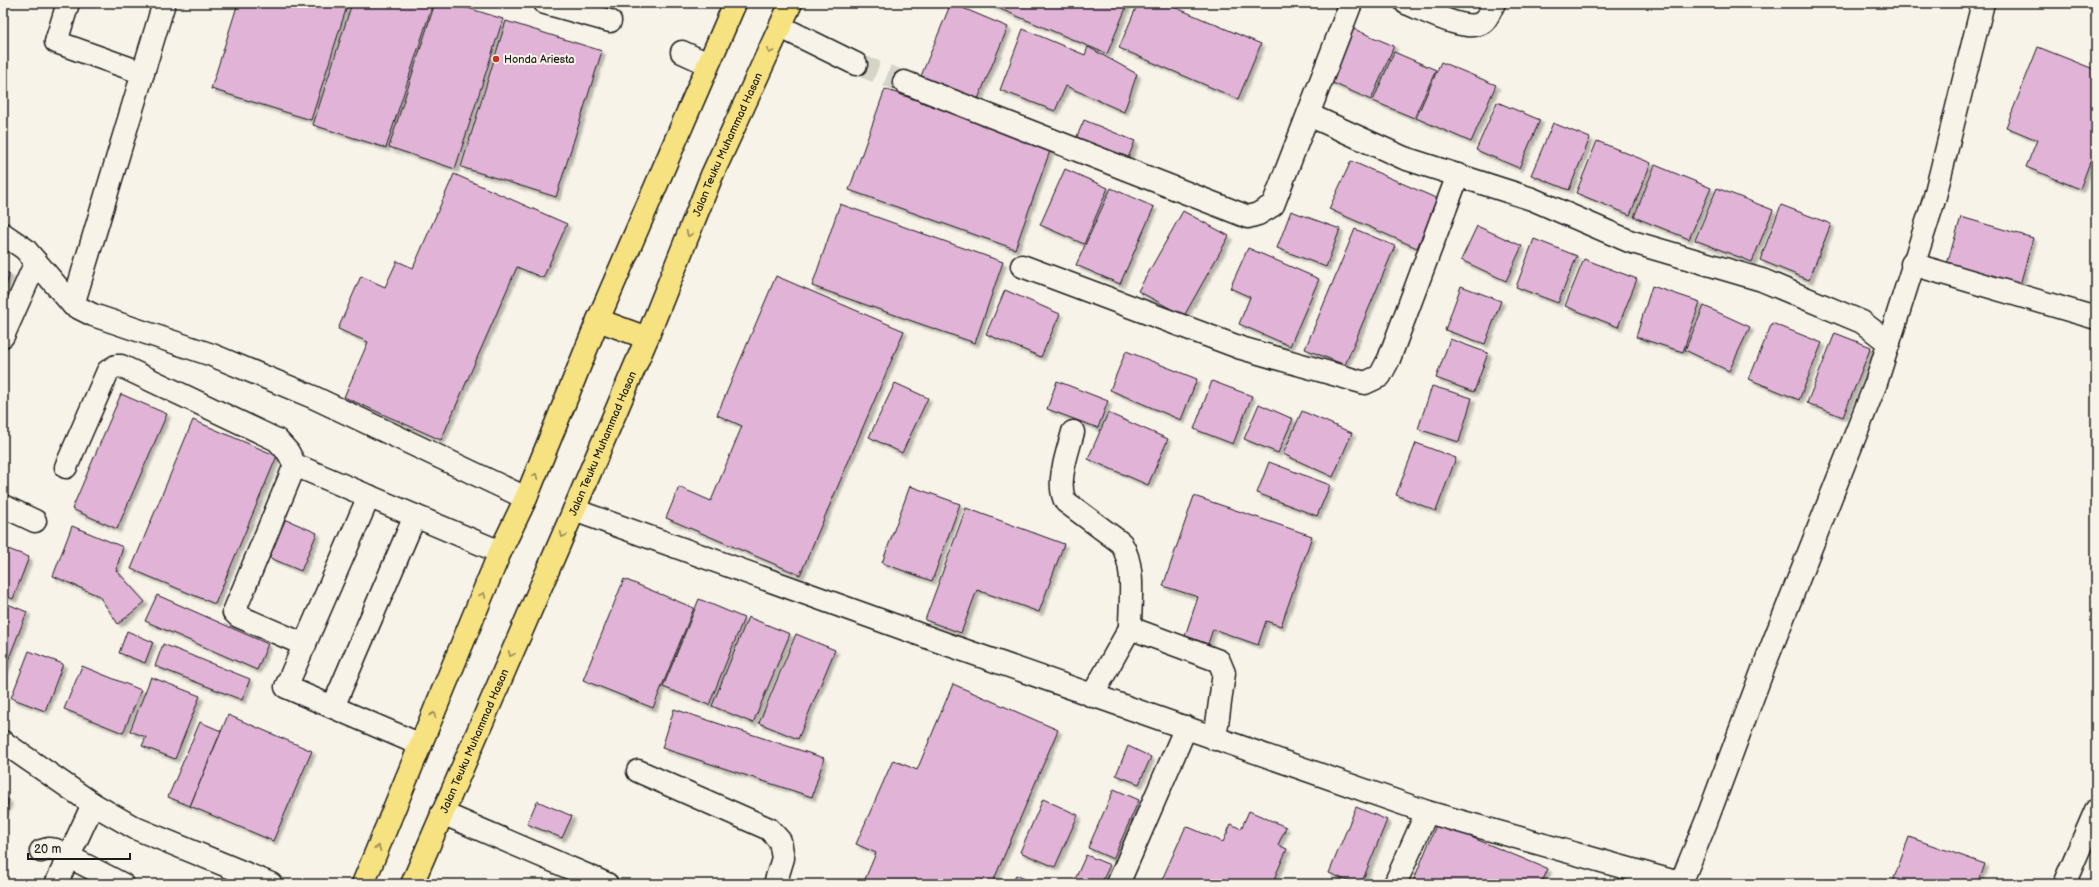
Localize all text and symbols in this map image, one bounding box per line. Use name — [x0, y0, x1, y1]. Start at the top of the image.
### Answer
one-way arrow — [767, 47, 775, 55]
place label: Honda Ariesta — [504, 53, 575, 66]
marker: Honda Ariesta — [491, 54, 501, 64]
street label: Jalan Teuku Muhammad Hasan — [690, 71, 765, 218]
one-way arrow — [685, 231, 693, 238]
street label: Jalan Teuku Muhammad Hasan — [566, 369, 639, 518]
one-way arrow — [530, 472, 538, 480]
one-way arrow — [560, 531, 568, 538]
one-way arrow — [478, 591, 486, 598]
one-way arrow — [508, 650, 516, 658]
street label: Jalan Teuku Muhammad Hasan — [438, 667, 511, 815]
one-way arrow — [428, 711, 436, 719]
scale bar — [28, 835, 130, 861]
text: 20 m — [34, 842, 61, 857]
one-way arrow — [373, 845, 381, 852]

